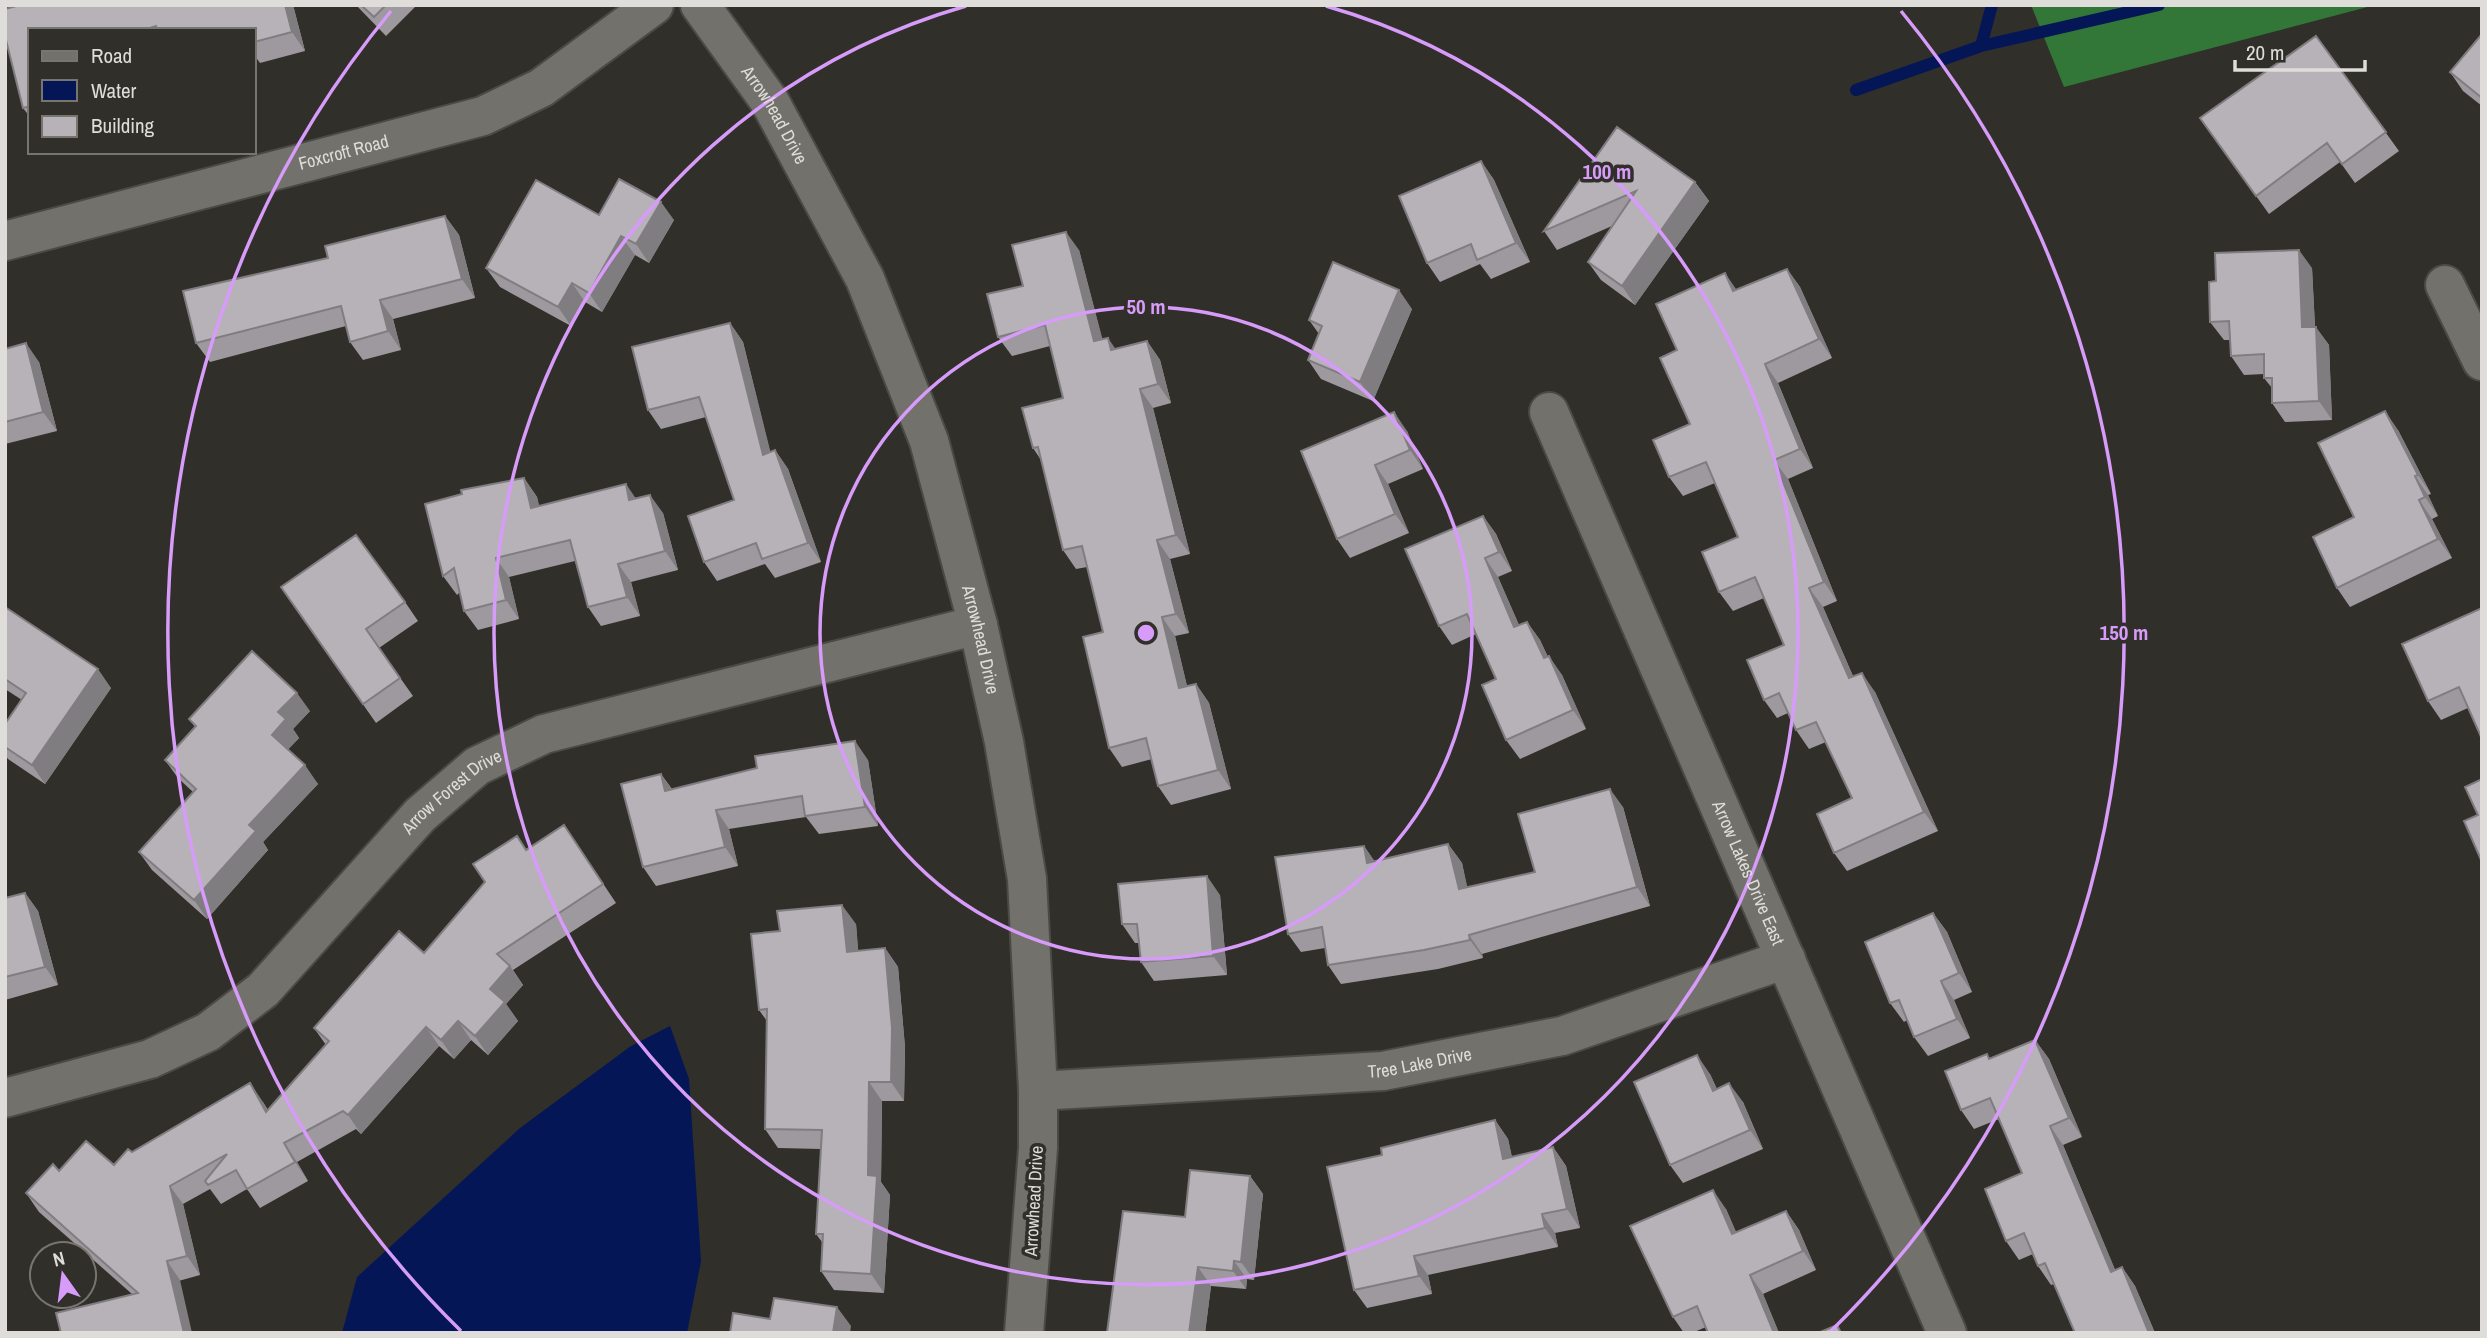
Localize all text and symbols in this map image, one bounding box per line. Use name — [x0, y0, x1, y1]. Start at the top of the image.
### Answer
legend — [28, 28, 256, 154]
scale bar — [2235, 28, 2364, 72]
text: 20 m — [2246, 38, 2284, 67]
text: Road — [91, 41, 132, 70]
street label: Arrowhead Drive — [735, 59, 814, 168]
text: Water — [91, 76, 137, 105]
text: Building — [91, 111, 155, 140]
street label: Foxcroft Road — [296, 128, 391, 176]
text: 100 m — [1583, 157, 1631, 186]
text: 50 m — [1126, 292, 1166, 321]
street label: Arrowhead Drive — [956, 582, 1006, 696]
text: 150 m — [2100, 618, 2148, 647]
centre of rings — [1134, 621, 1158, 645]
street label: Arrow Forest Drive — [395, 743, 506, 840]
street label: Arrow Lakes Drive East — [1706, 795, 1791, 949]
street label: Tree Lake Drive — [1367, 1041, 1474, 1084]
street label: Arrowhead Drive — [1018, 1145, 1049, 1258]
north arrow — [28, 1240, 98, 1310]
text: N — [50, 1245, 67, 1272]

